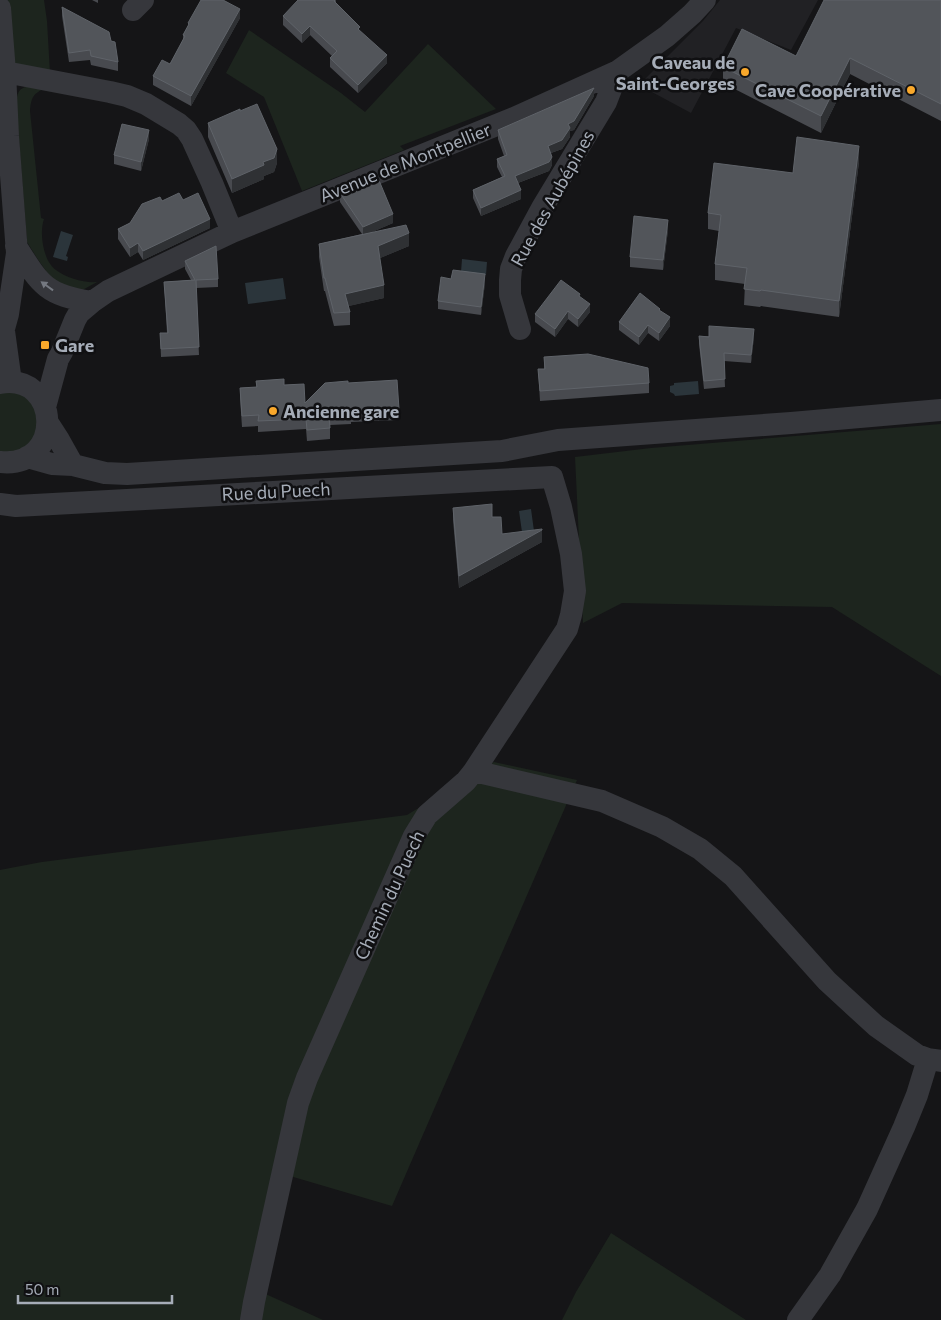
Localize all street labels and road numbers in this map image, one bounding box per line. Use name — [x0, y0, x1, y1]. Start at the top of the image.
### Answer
street label: Avenue de Montpellier — [316, 118, 494, 206]
street label: Rue des Aubépines — [505, 126, 599, 270]
street label: Rue du Puech — [221, 477, 331, 505]
street label: Chemin du Puech — [349, 827, 429, 963]

